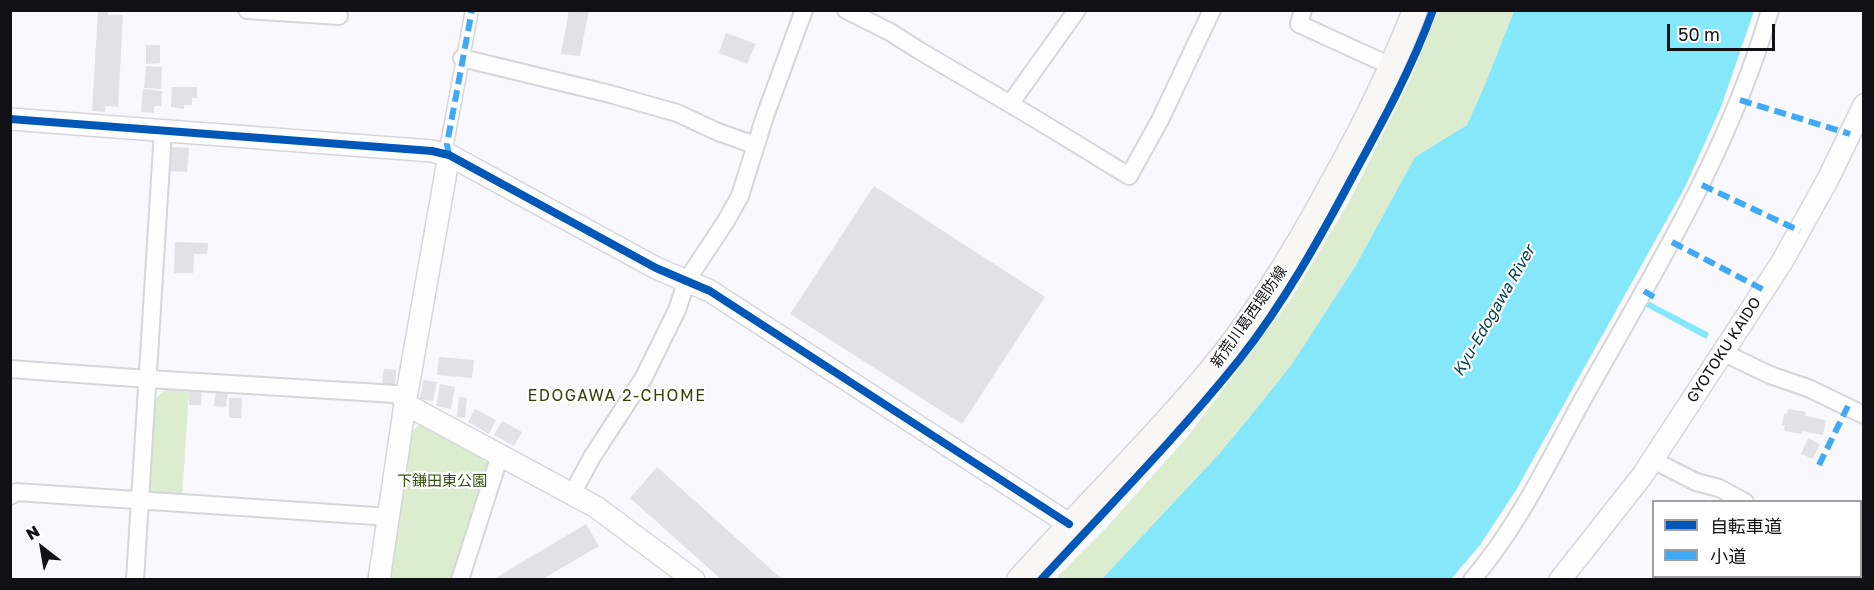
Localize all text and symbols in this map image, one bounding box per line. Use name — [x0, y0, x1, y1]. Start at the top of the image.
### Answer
scale bar — [1670, 12, 1778, 50]
text: 50 m — [1678, 23, 1720, 45]
water label: Kyu-Edogawa River — [1449, 242, 1539, 380]
street label: 新荒川葛西堤防線 — [1207, 263, 1291, 371]
street label: GYOTOKU KAIDO — [1683, 294, 1765, 406]
district label: EDOGAWA 2-CHOME — [528, 386, 706, 406]
park label: 下鎌田東公園 — [397, 472, 487, 490]
legend — [1652, 500, 1862, 578]
text: 自転車道 — [1710, 515, 1782, 537]
north arrow — [12, 518, 72, 578]
text: N — [22, 521, 43, 544]
text: 小道 — [1710, 545, 1746, 567]

